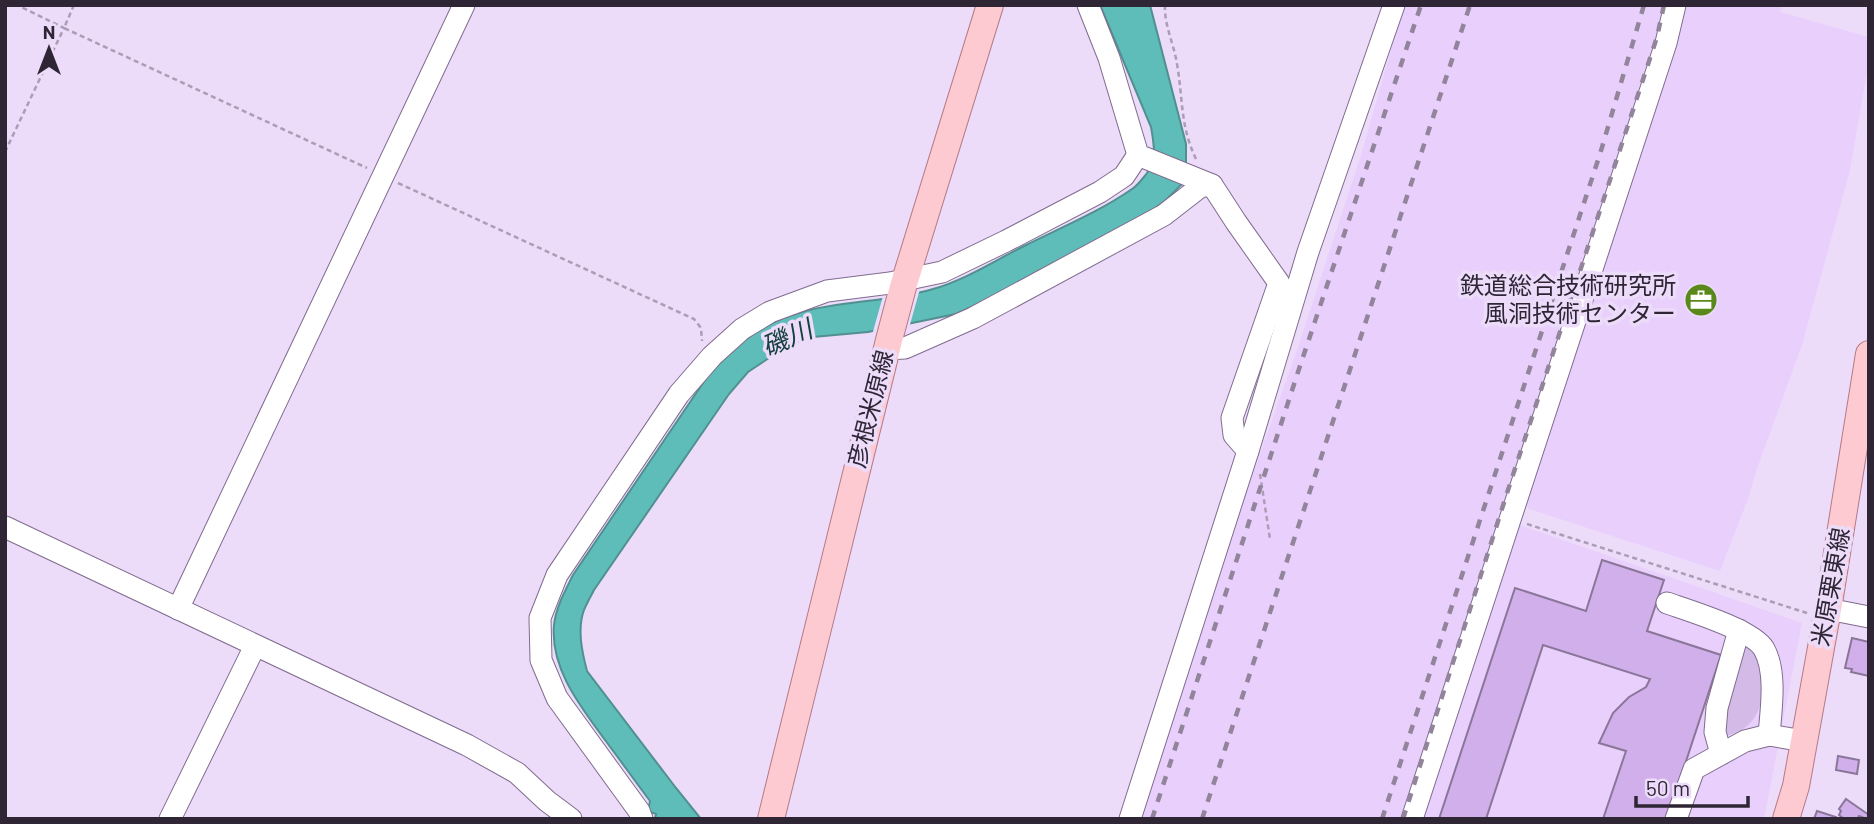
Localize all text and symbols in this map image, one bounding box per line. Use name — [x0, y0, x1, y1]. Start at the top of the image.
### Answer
north arrow — [14, 14, 84, 84]
text: N — [43, 20, 55, 43]
place label: 鉄道総合技術研究所 風洞技術センター — [1460, 270, 1676, 327]
office icon: 鉄道総合技術研究所 風洞技術センター — [1682, 281, 1720, 319]
water label: 磯川 — [756, 311, 819, 361]
street label: 彦根米原線 — [841, 347, 898, 470]
street label: 米原栗東線 — [1805, 525, 1854, 648]
scale bar — [1636, 764, 1748, 808]
text: 50 m — [1646, 775, 1690, 800]

